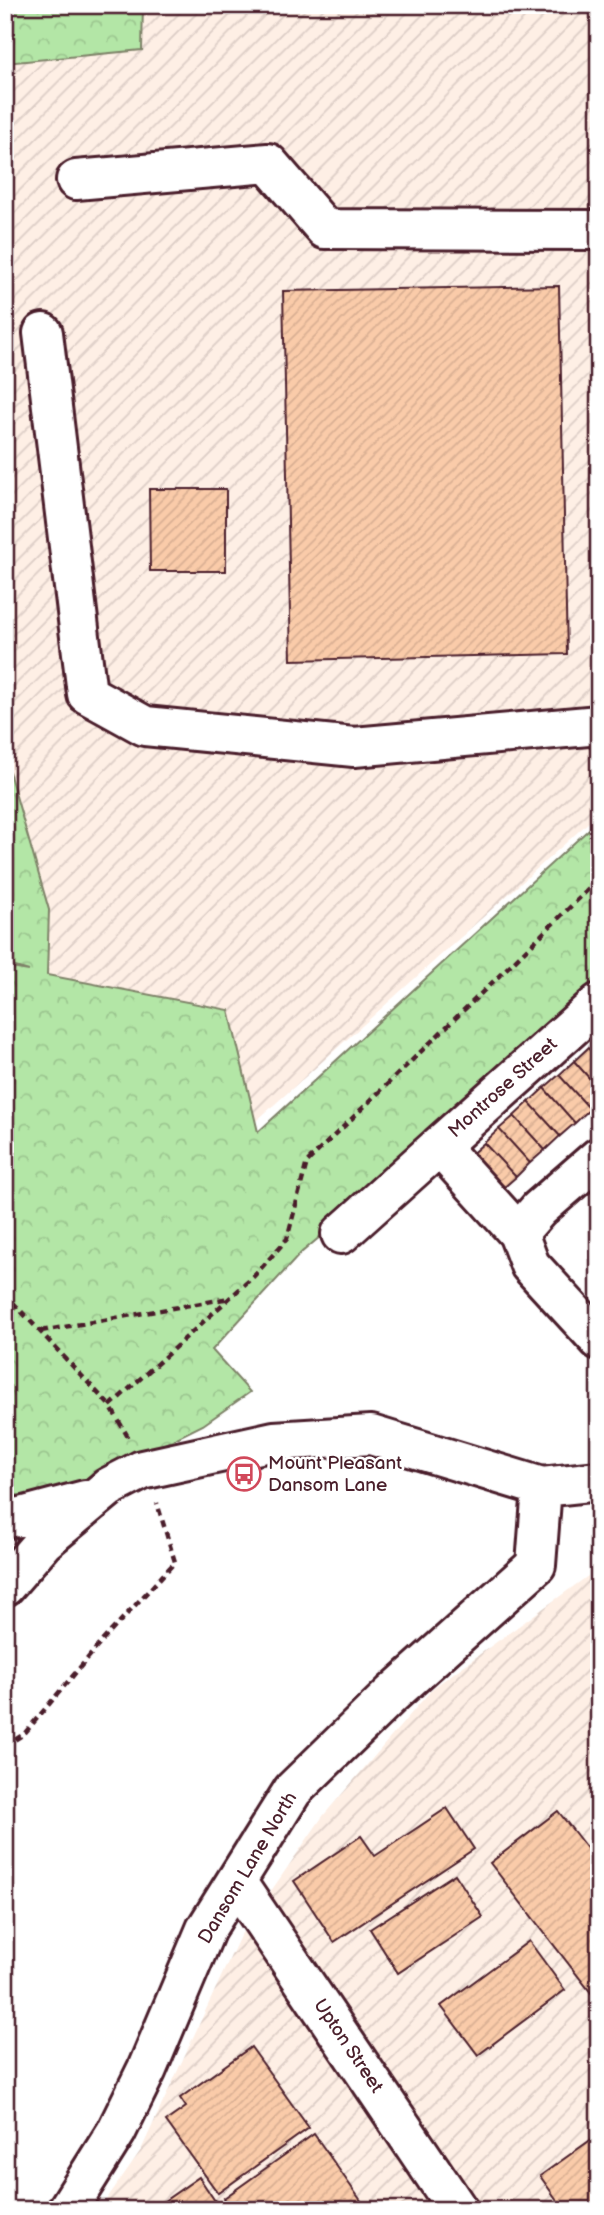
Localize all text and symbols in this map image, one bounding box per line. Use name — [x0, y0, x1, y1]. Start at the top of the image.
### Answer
street label: Montrose Street — [444, 1033, 562, 1143]
place label: Mount Pleasant Dansom Lane — [268, 1452, 402, 1497]
bus stop icon: Mount Pleasant Dansom Lane — [225, 1455, 263, 1493]
street label: Dansom Lane North — [194, 1788, 302, 1948]
street label: Upton Street — [308, 1995, 388, 2097]

